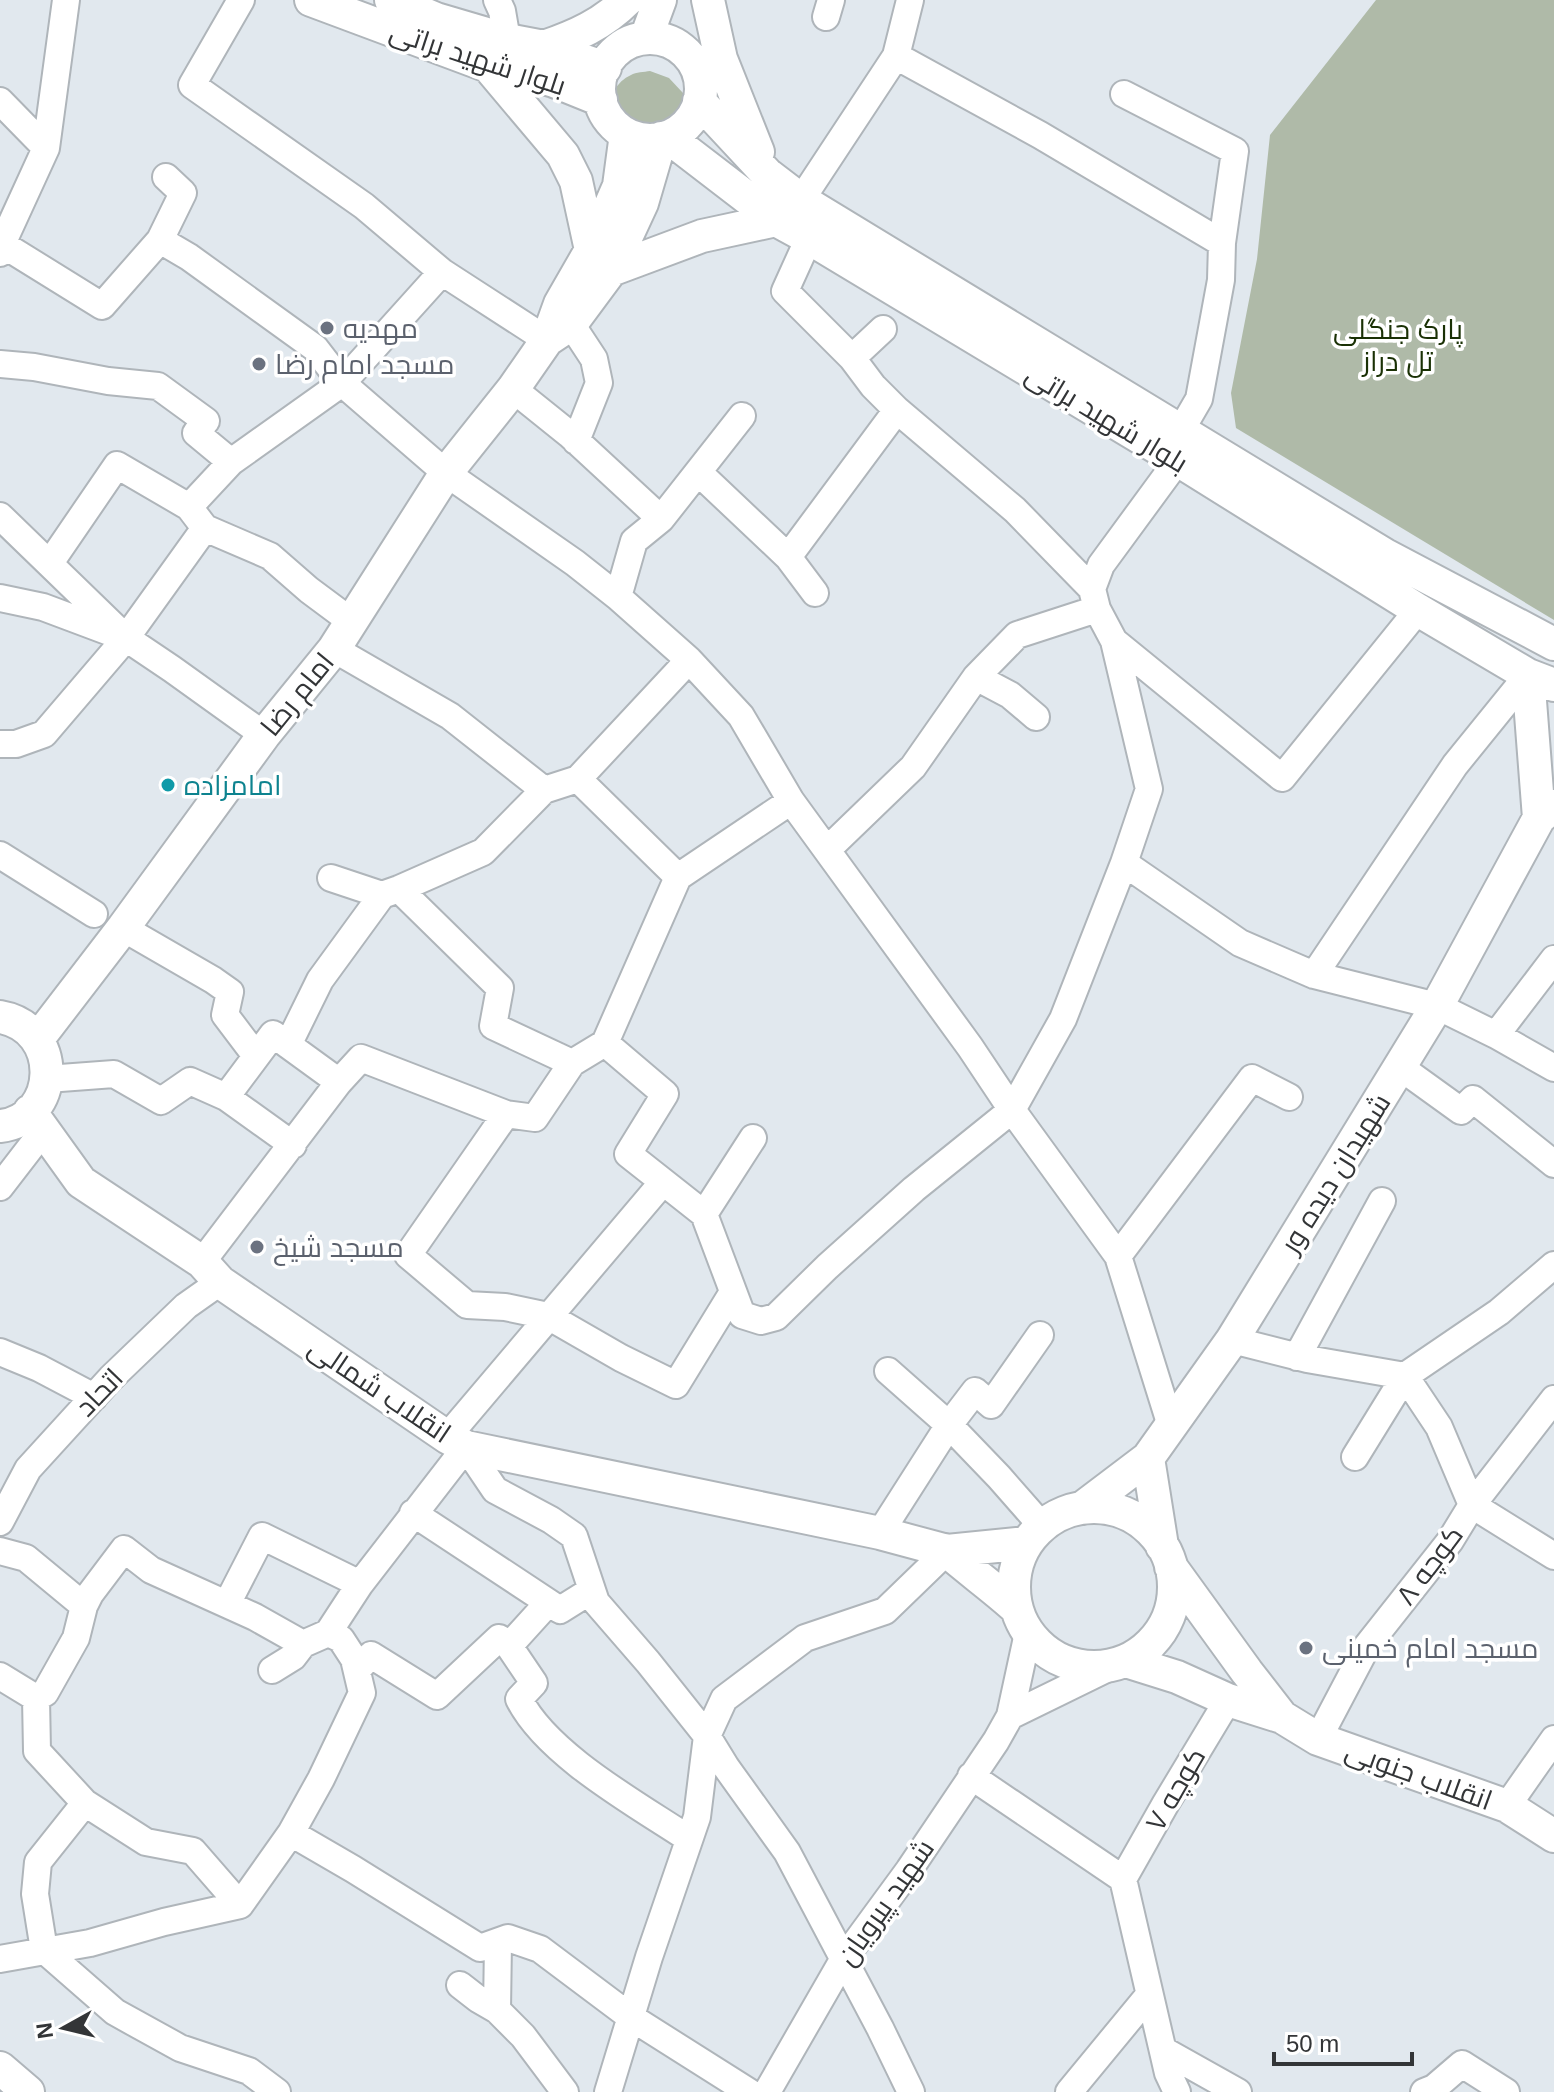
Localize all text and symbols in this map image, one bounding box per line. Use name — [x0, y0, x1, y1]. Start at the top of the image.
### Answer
street label: بلوار شهید براتی — [386, 15, 570, 102]
place label: مهدیه — [343, 313, 418, 345]
park label: پارک جنگلی تل دراز — [1333, 314, 1463, 378]
marker: مهدیه — [318, 319, 336, 337]
place label: مسجد امام رضا — [275, 349, 454, 384]
marker: مسجد امام رضا — [250, 355, 268, 373]
street label: بلوار شهید براتی — [1020, 358, 1193, 480]
street label: امام رضا — [255, 647, 343, 745]
place label: امامزاده — [184, 770, 282, 801]
marker: امامزاده — [159, 776, 177, 794]
street label: شهیدان دیده ور — [1273, 1088, 1398, 1261]
place label: مسجد شیخ — [273, 1232, 404, 1266]
marker: مسجد شیخ — [248, 1238, 266, 1256]
street label: انقلاب شمالی — [302, 1332, 457, 1450]
street label: اتحاد — [70, 1362, 129, 1422]
street label: کوچه ۸ — [1390, 1520, 1471, 1613]
place label: مسجد امام خمینی — [1322, 1633, 1538, 1668]
marker: مسجد امام خمینی — [1297, 1639, 1315, 1657]
street label: انقلاب جنوبی — [1341, 1735, 1496, 1817]
street label: کوچه ۷ — [1139, 1742, 1214, 1838]
street label: شهید پیرویان — [831, 1833, 943, 1973]
north arrow — [24, 1988, 104, 2068]
scale bar — [1274, 2016, 1412, 2066]
text: N — [31, 2021, 58, 2040]
text: 50 m — [1286, 2030, 1339, 2057]

